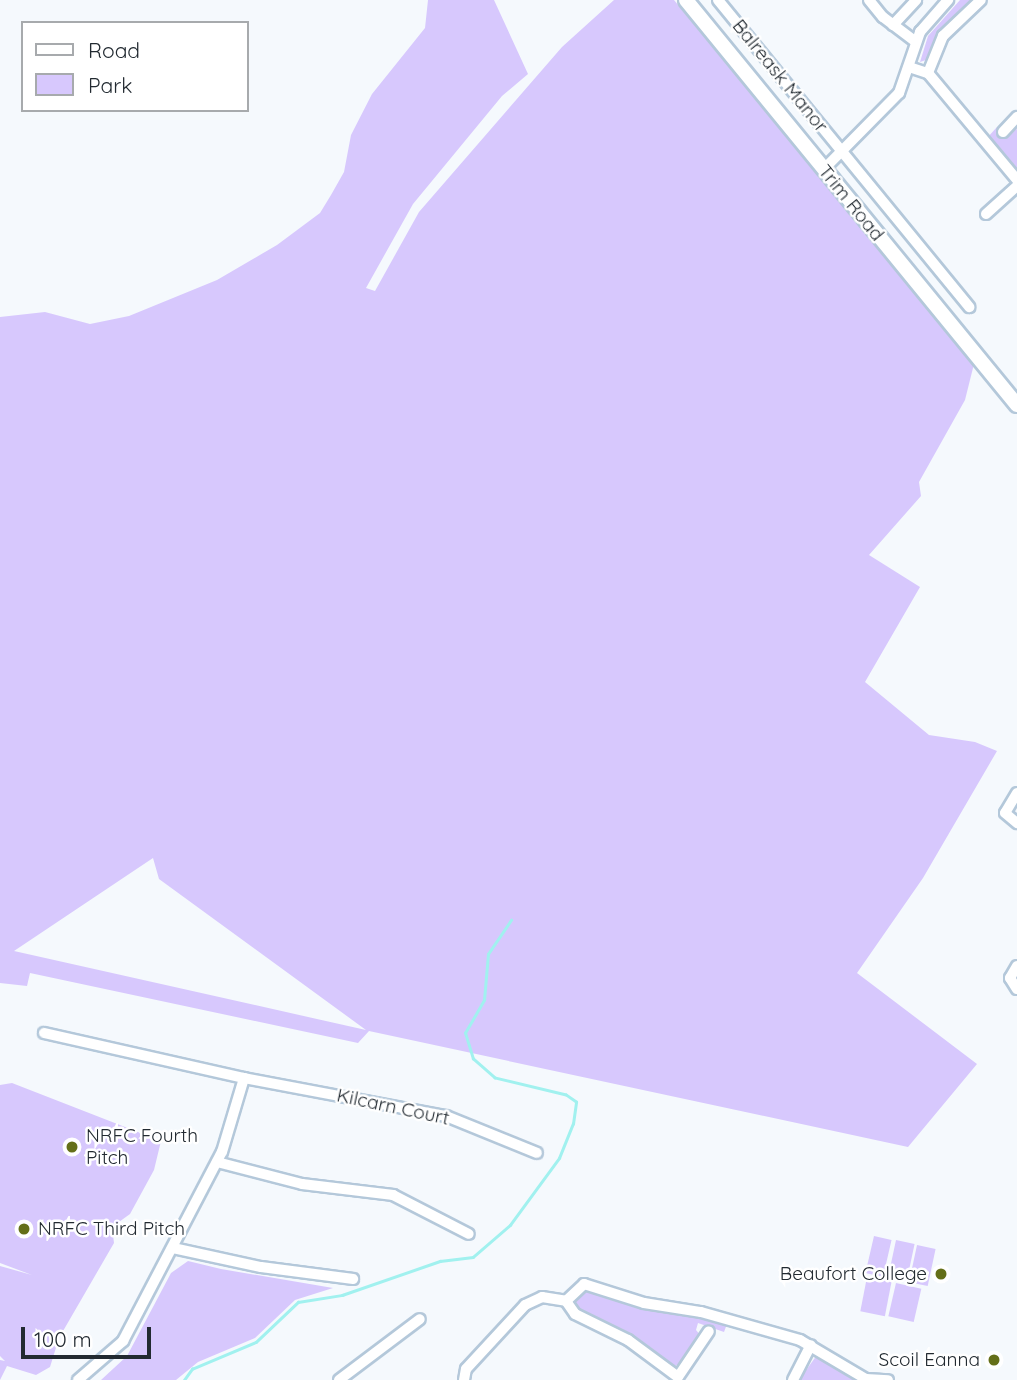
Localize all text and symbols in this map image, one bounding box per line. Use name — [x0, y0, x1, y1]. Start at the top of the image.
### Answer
street label: Balreask Manor — [727, 15, 833, 137]
legend — [21, 21, 248, 112]
text: Road — [88, 37, 140, 63]
text: Park — [88, 72, 132, 98]
street label: Trim Road — [813, 160, 889, 246]
street label: Kilcarn Court — [335, 1084, 451, 1130]
place label: NRFC Fourth Pitch — [86, 1125, 198, 1169]
marker: NRFC Fourth Pitch — [64, 1139, 80, 1155]
place label: NRFC Third Pitch — [38, 1218, 185, 1240]
marker: NRFC Third Pitch — [16, 1221, 32, 1237]
place label: Beaufort College — [780, 1263, 927, 1285]
marker: Beaufort College — [933, 1266, 949, 1282]
scale bar — [24, 1314, 154, 1358]
text: 100 m — [34, 1326, 92, 1352]
place label: Scoil Eanna — [879, 1349, 980, 1371]
marker: Scoil Eanna — [986, 1352, 1002, 1368]

